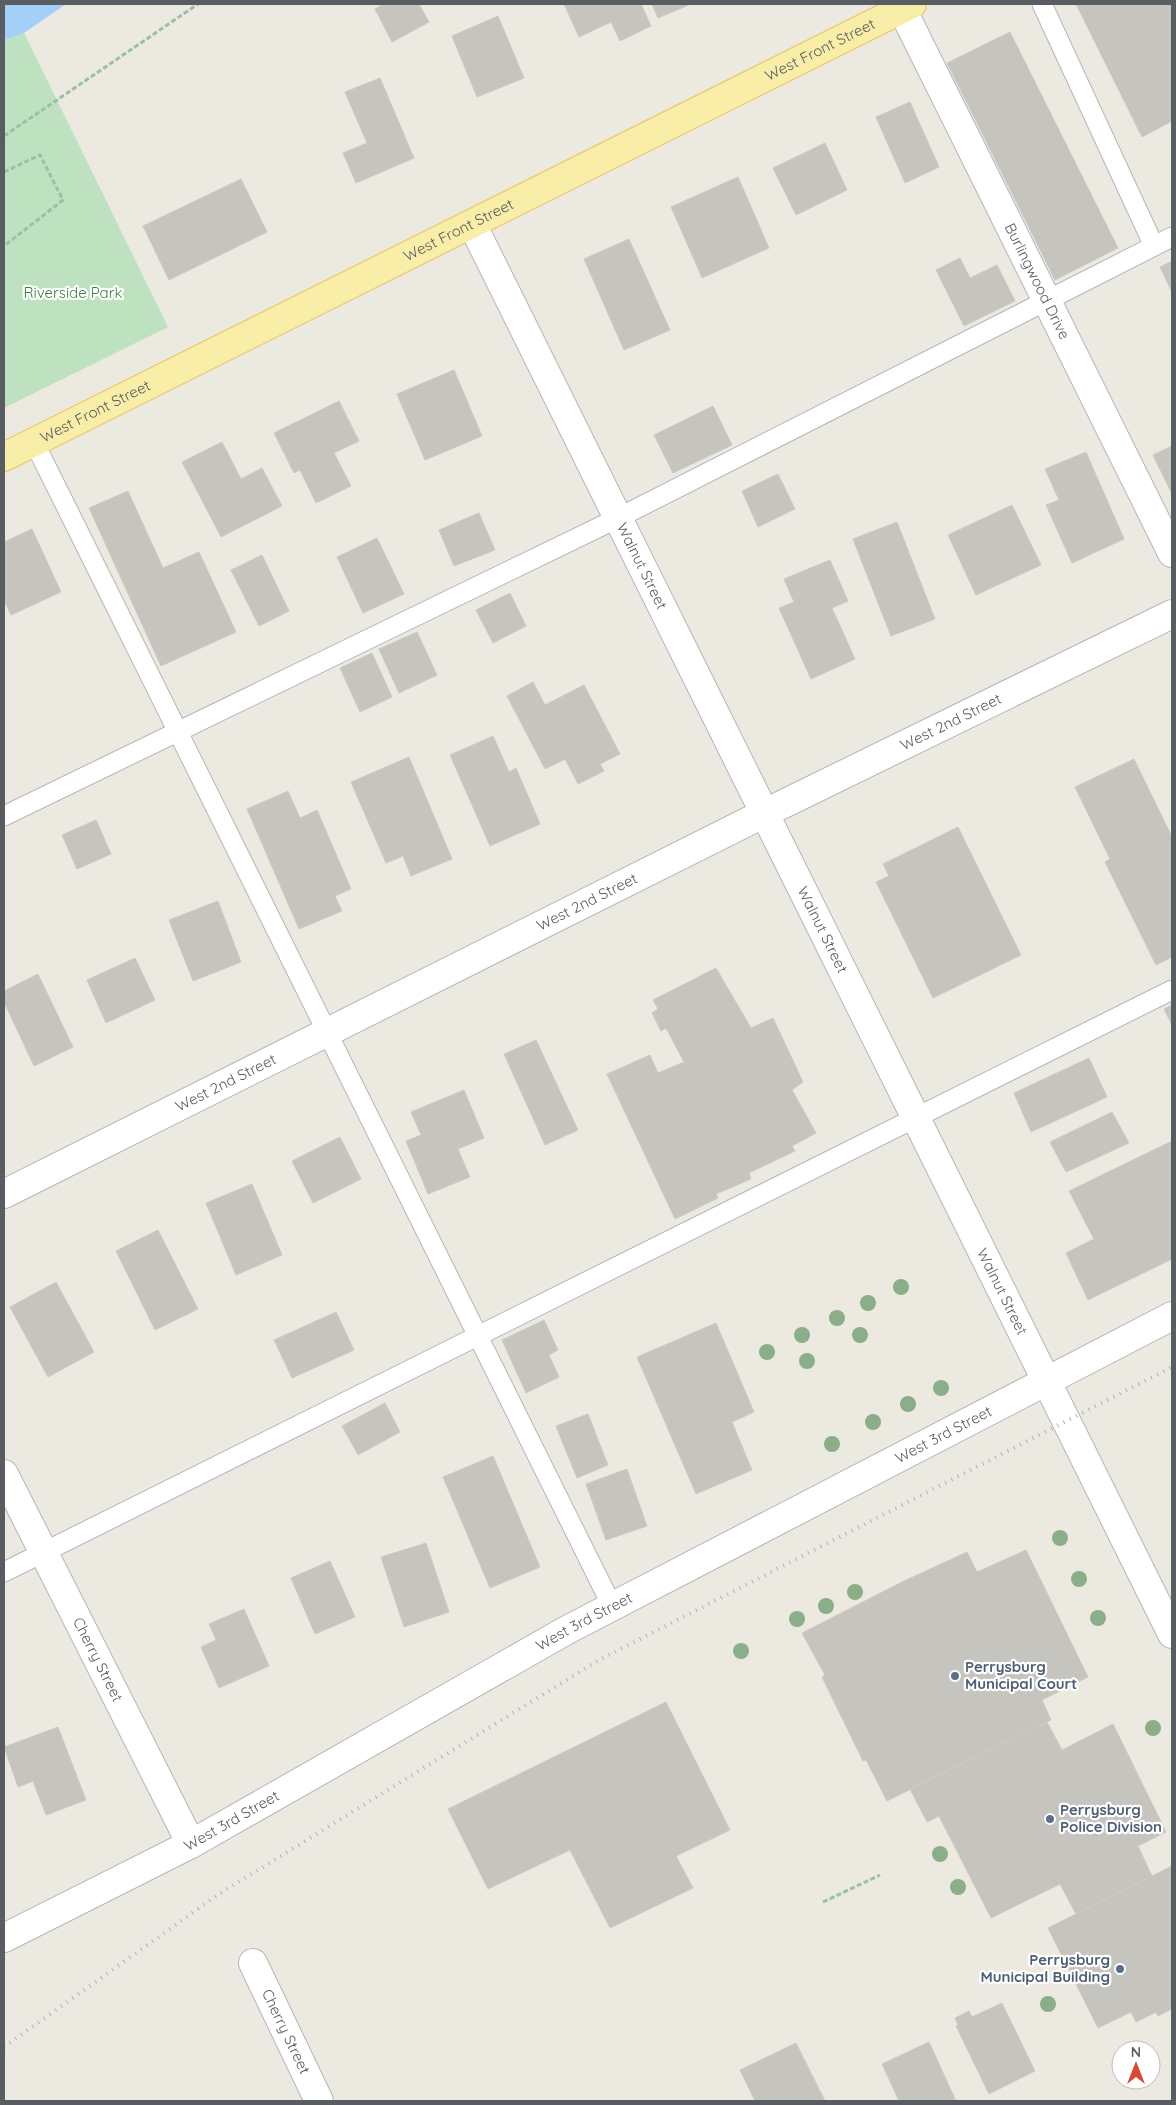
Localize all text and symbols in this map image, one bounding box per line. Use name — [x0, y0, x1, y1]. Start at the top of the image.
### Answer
street label: West Front Street — [762, 14, 878, 85]
street label: West Front Street — [400, 194, 517, 265]
street label: Burlingwood Drive — [1001, 220, 1074, 342]
park label: Riverside Park — [23, 283, 123, 302]
street label: West Front Street — [37, 376, 153, 446]
street label: Walnut Street — [613, 519, 672, 612]
street label: West 2nd Street — [897, 689, 1004, 754]
street label: West 2nd Street — [533, 868, 640, 935]
street label: Walnut Street — [793, 883, 852, 976]
street label: West 2nd Street — [172, 1049, 279, 1116]
street label: Walnut Street — [973, 1245, 1032, 1338]
street label: West 3rd Street — [891, 1401, 995, 1467]
street label: West 3rd Street — [532, 1588, 635, 1655]
street label: Cherry Street — [69, 1614, 128, 1705]
place label: Perrysburg Municipal Court — [965, 1657, 1077, 1693]
marker: Perrysburg Municipal Court — [949, 1670, 961, 1682]
street label: West 3rd Street — [180, 1786, 282, 1855]
place label: Perrysburg Police Division — [1060, 1800, 1162, 1836]
marker: Perrysburg Police Division — [1044, 1813, 1056, 1825]
place label: Perrysburg Municipal Building — [980, 1950, 1110, 1986]
marker: Perrysburg Municipal Building — [1114, 1963, 1126, 1975]
street label: Cherry Street — [258, 1986, 315, 2077]
north arrow — [1111, 2040, 1161, 2090]
text: N — [1131, 2043, 1141, 2061]

